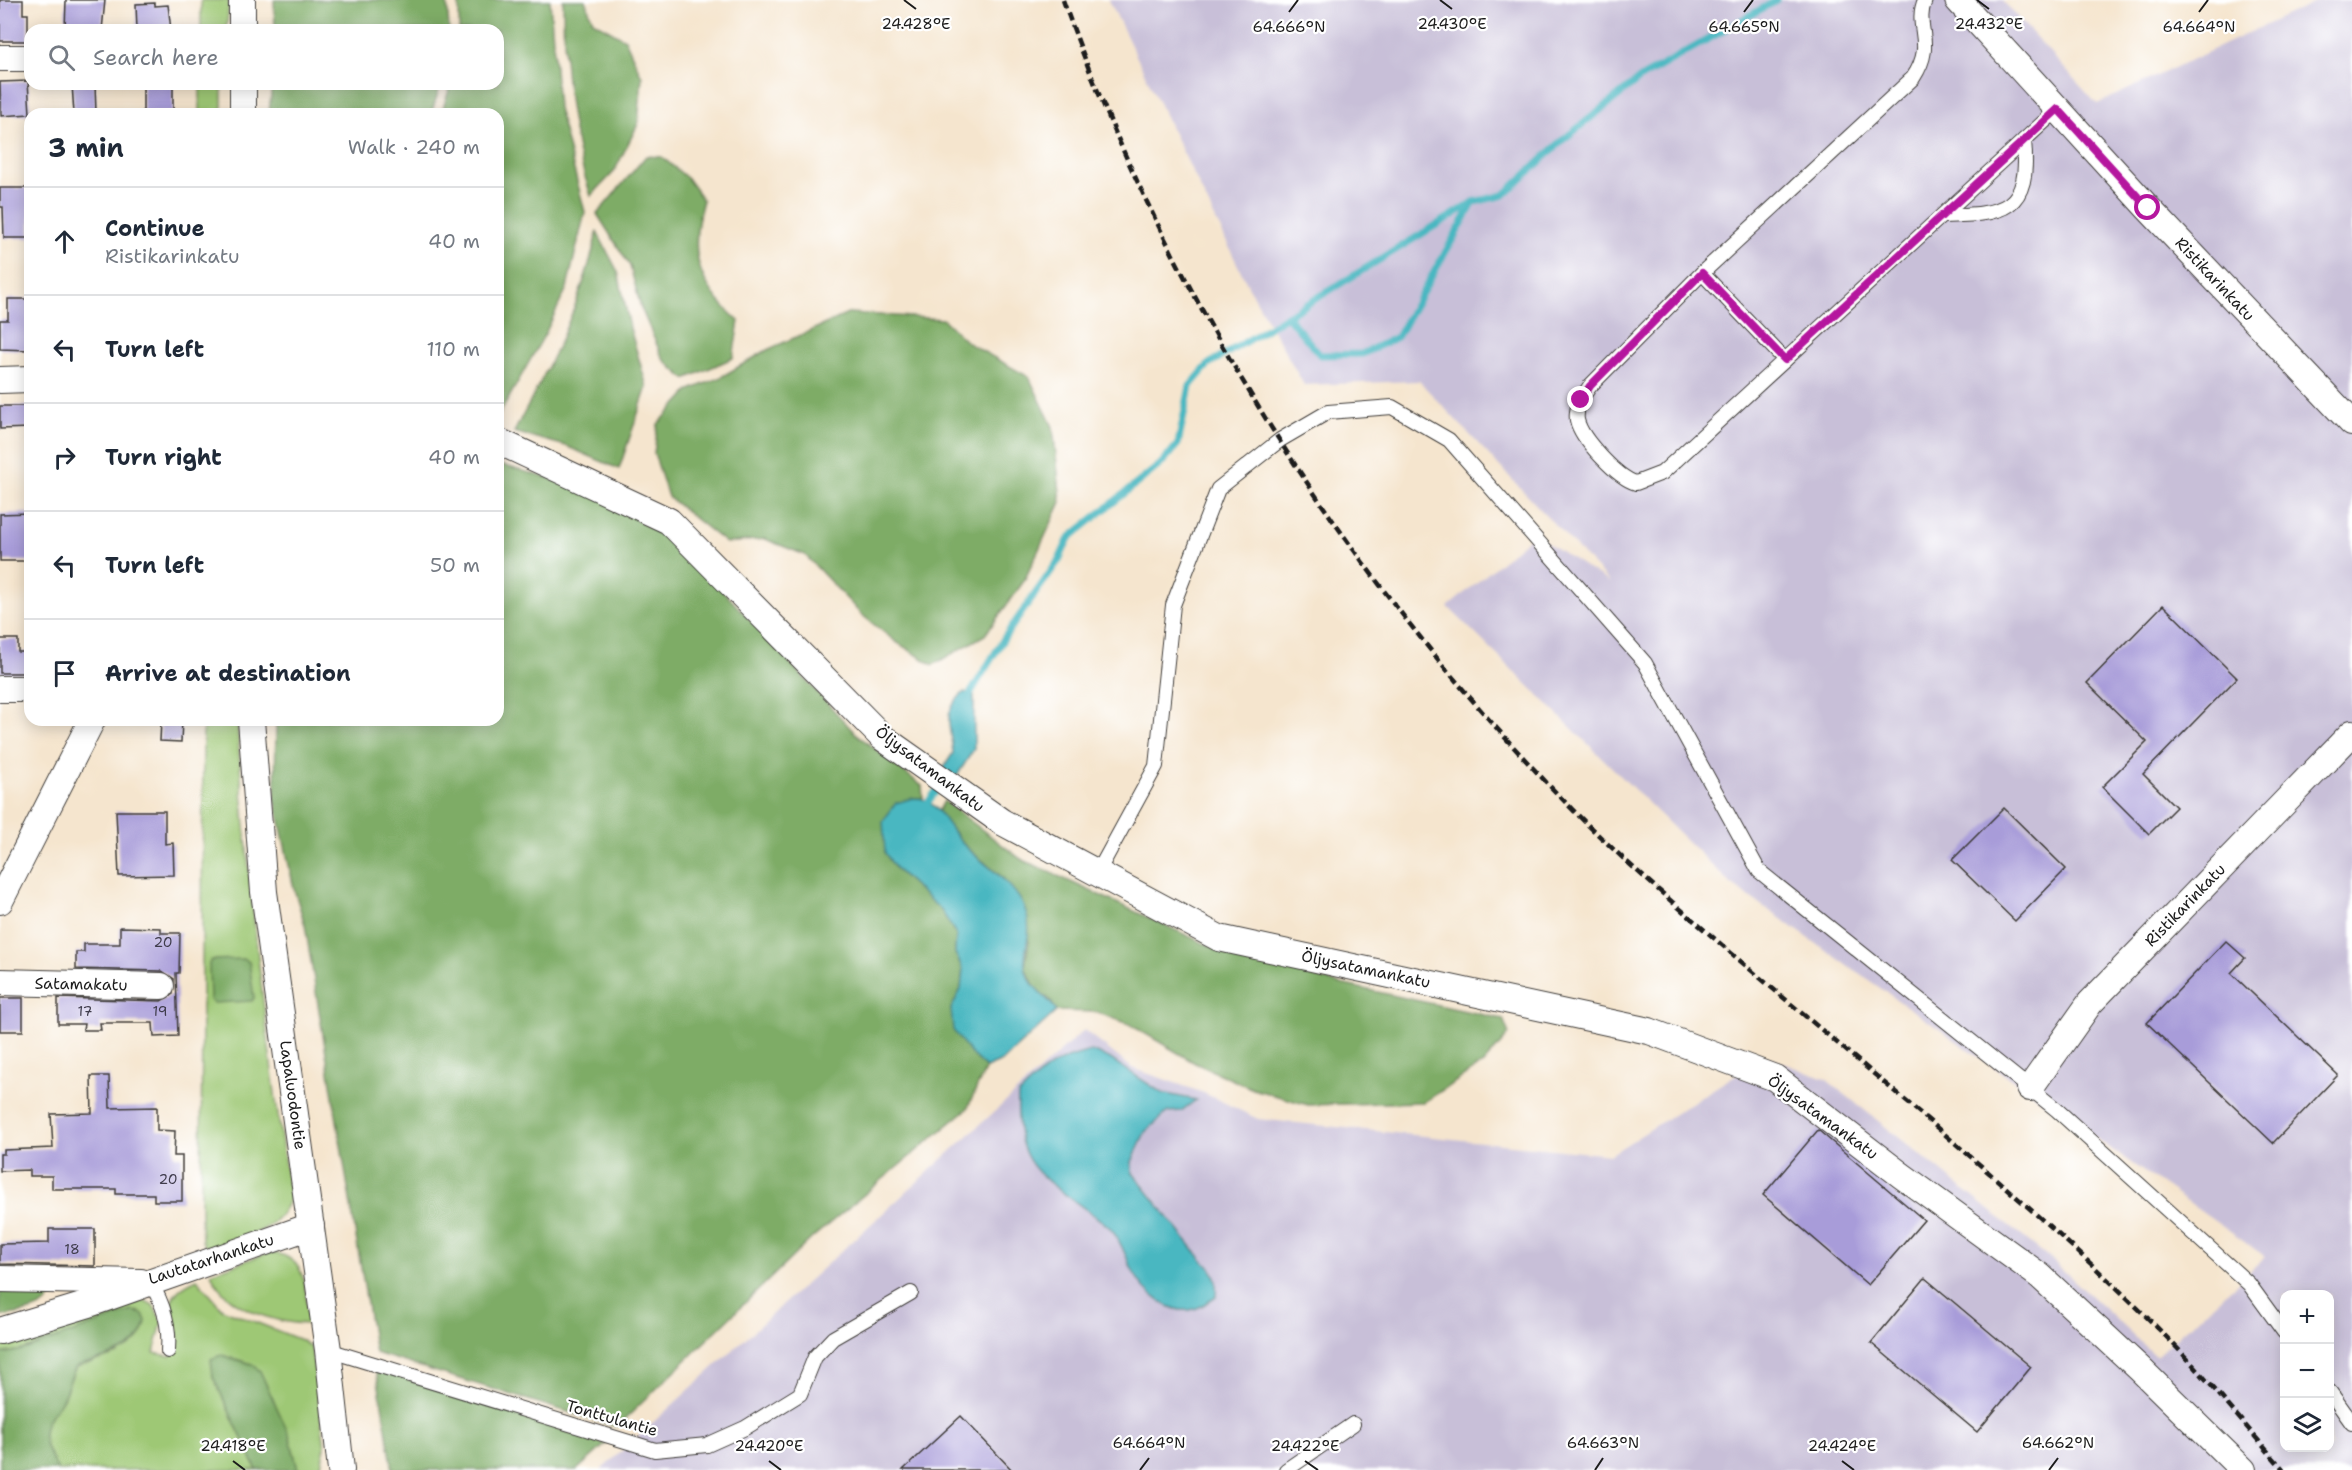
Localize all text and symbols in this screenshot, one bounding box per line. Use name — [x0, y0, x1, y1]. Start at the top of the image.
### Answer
text: 24.428°E — [881, 14, 951, 34]
text: 24.430°E — [1417, 14, 1487, 34]
text: 24.432°E — [1955, 14, 2023, 34]
text: 64.666°N — [1252, 17, 1326, 37]
text: 64.665°N — [1708, 17, 1780, 37]
text: 64.664°N — [2163, 17, 2235, 37]
search box — [24, 24, 504, 90]
icon: search — [45, 41, 78, 74]
text: Search here — [93, 43, 219, 72]
text: 3 min — [48, 130, 124, 165]
text: Walk · 240 m — [348, 134, 480, 160]
route start — [2134, 194, 2160, 220]
text: Continue — [105, 214, 205, 243]
icon: ahead — [48, 225, 81, 258]
text: 40 m — [428, 228, 480, 254]
street label: Ristikarinkatu — [2171, 232, 2259, 326]
text: Ristikarinkatu — [105, 243, 240, 269]
icon: left — [48, 333, 81, 366]
text: Turn left — [105, 335, 204, 364]
text: 110 m — [426, 336, 480, 362]
route end — [1567, 386, 1593, 412]
icon: right — [48, 441, 81, 474]
text: Turn right — [105, 443, 222, 472]
text: 40 m — [428, 444, 480, 470]
icon: left — [48, 549, 81, 582]
text: Turn left — [105, 551, 204, 580]
text: 50 m — [430, 552, 480, 578]
icon: arrive — [48, 657, 81, 690]
text: Arrive at destination — [105, 659, 351, 688]
street label: Öljysatamankatu — [871, 721, 989, 817]
street label: Ristikarinkatu — [2140, 859, 2230, 951]
house number: 20 — [153, 933, 173, 951]
street label: Öljysatamankatu — [1300, 945, 1432, 993]
street label: Satamakatu — [34, 973, 128, 995]
house number: 17 — [78, 1002, 92, 1020]
house number: 19 — [152, 1002, 168, 1020]
street label: Lapaluodontie — [275, 1039, 311, 1151]
street label: Öljysatamankatu — [1764, 1070, 1882, 1164]
house number: 20 — [158, 1170, 178, 1188]
street label: Lautatarhankatu — [145, 1229, 277, 1289]
house number: 18 — [64, 1240, 80, 1258]
map controls — [2280, 1290, 2334, 1452]
button: + — [2280, 1290, 2334, 1344]
button: − — [2280, 1344, 2334, 1398]
street label: Tonttulantie — [564, 1395, 660, 1441]
button: layers — [2280, 1398, 2334, 1452]
text: 64.664°N — [1113, 1433, 1185, 1453]
text: 64.663°N — [1567, 1433, 1639, 1453]
text: 64.662°N — [2022, 1433, 2094, 1453]
text: 24.418°E — [200, 1436, 266, 1456]
text: 24.420°E — [735, 1436, 803, 1456]
text: 24.422°E — [1271, 1436, 1339, 1456]
text: 24.424°E — [1808, 1436, 1876, 1456]

